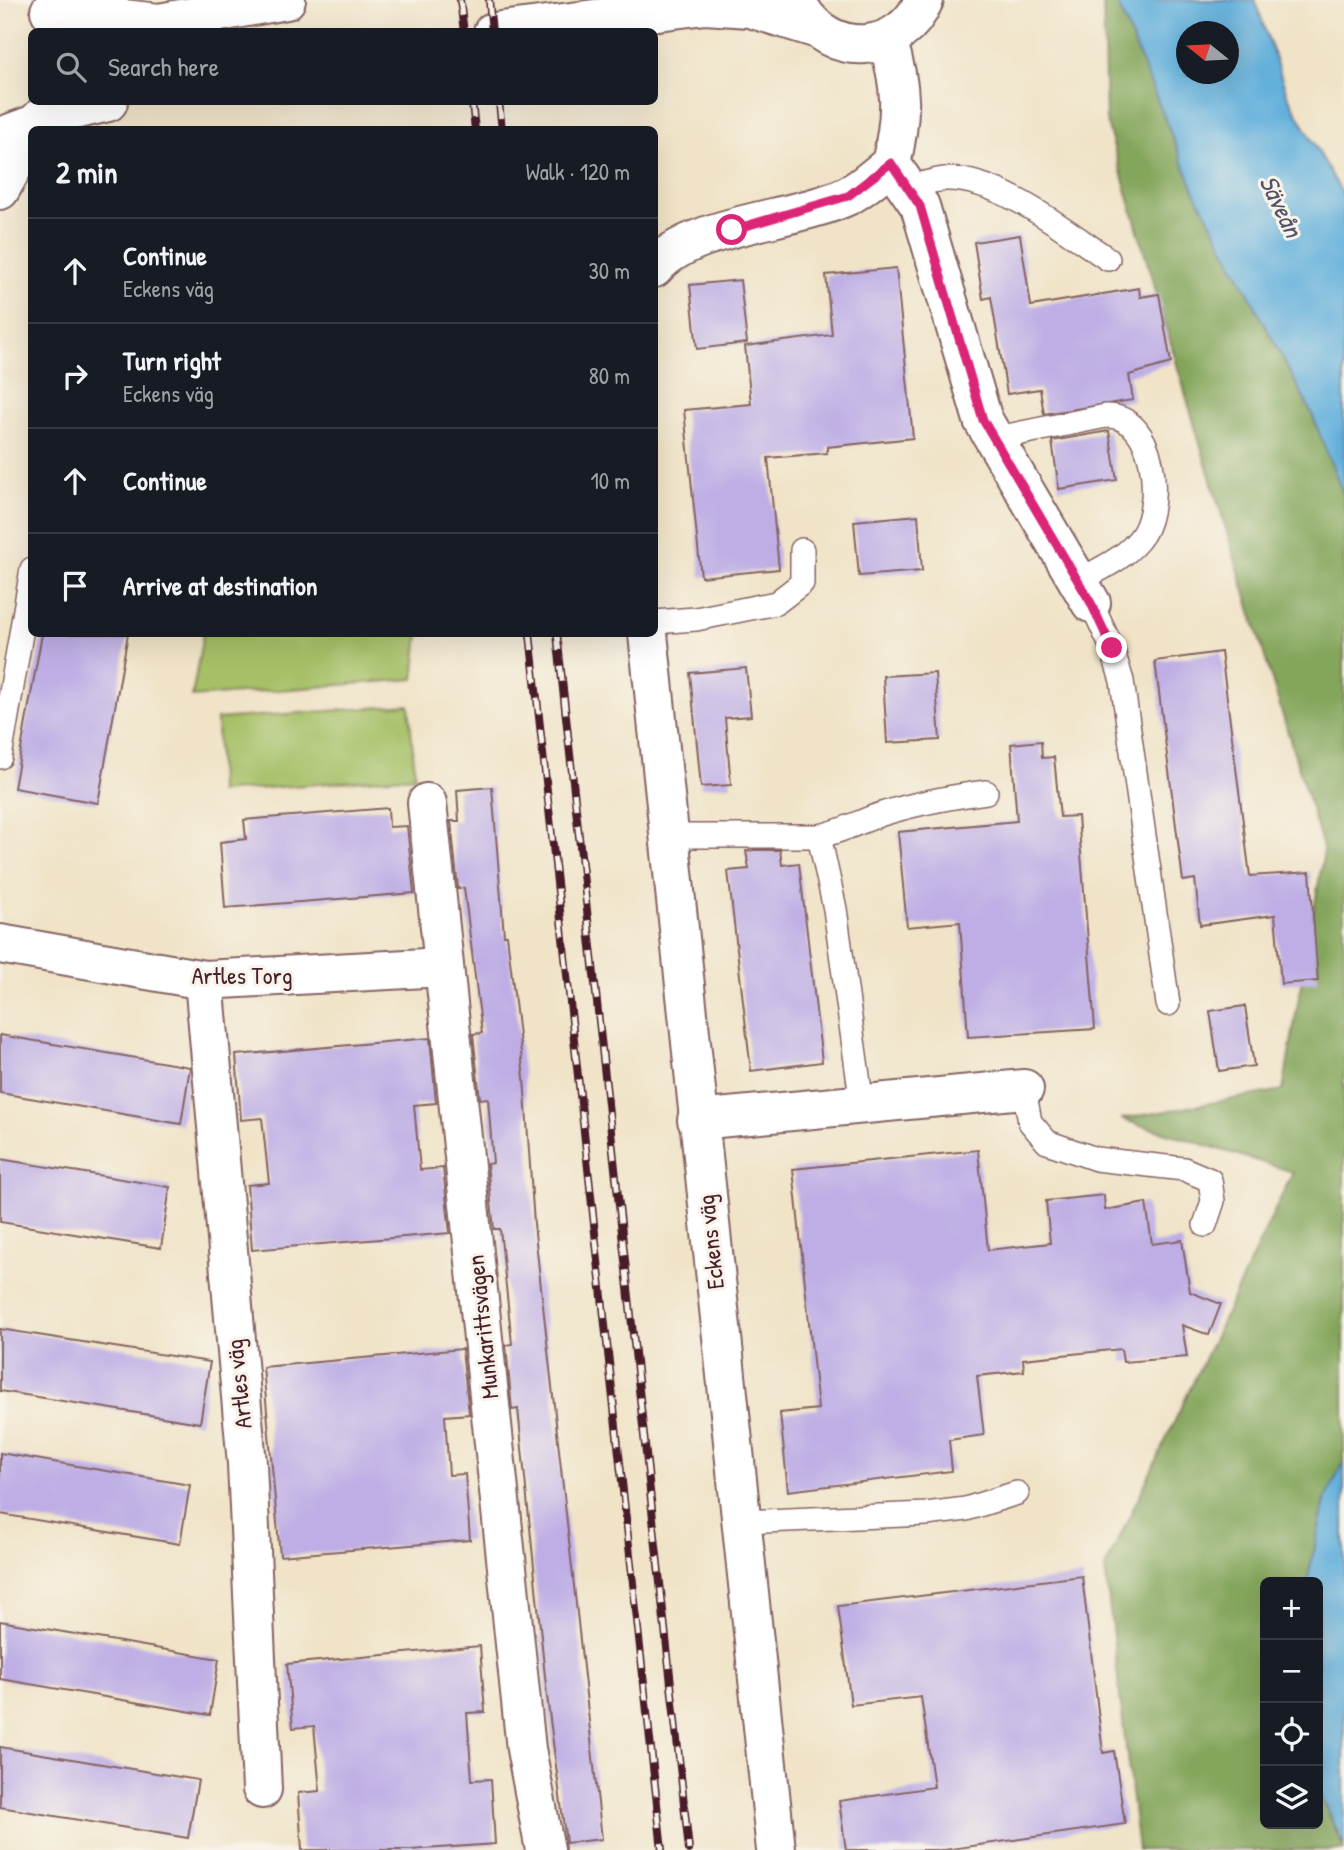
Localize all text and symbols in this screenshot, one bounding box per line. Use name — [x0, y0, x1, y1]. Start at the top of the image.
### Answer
north arrow — [1176, 21, 1239, 84]
search box — [28, 28, 658, 105]
icon: search — [52, 48, 90, 86]
text: Search here — [108, 49, 219, 84]
text: 2 min — [56, 152, 118, 192]
text: Walk · 120 m — [526, 156, 630, 187]
water label: Säveån — [1252, 169, 1312, 245]
route start — [716, 214, 747, 245]
text: Continue — [123, 238, 207, 273]
icon: ahead — [56, 252, 94, 290]
text: 30 m — [588, 255, 630, 286]
text: Eckens väg — [123, 273, 214, 304]
text: Turn right — [123, 343, 221, 378]
icon: right — [56, 357, 94, 395]
text: 80 m — [589, 360, 630, 391]
text: Eckens väg — [123, 378, 214, 409]
icon: ahead — [56, 462, 94, 500]
text: Continue — [123, 463, 207, 498]
text: 10 m — [590, 465, 630, 496]
icon: arrive — [56, 567, 94, 605]
text: Arrive at destination — [123, 568, 318, 603]
route end — [1096, 632, 1127, 663]
street label: Artles Torg — [192, 959, 292, 991]
street label: Eckens väg — [689, 1193, 731, 1291]
street label: Munkarittsvägen — [459, 1254, 505, 1401]
street label: Artles väg — [217, 1338, 259, 1430]
map controls — [1260, 1577, 1323, 1829]
button: + — [1260, 1577, 1323, 1640]
button: − — [1260, 1640, 1323, 1703]
button: locate — [1260, 1703, 1323, 1766]
button: layers — [1260, 1766, 1323, 1829]

